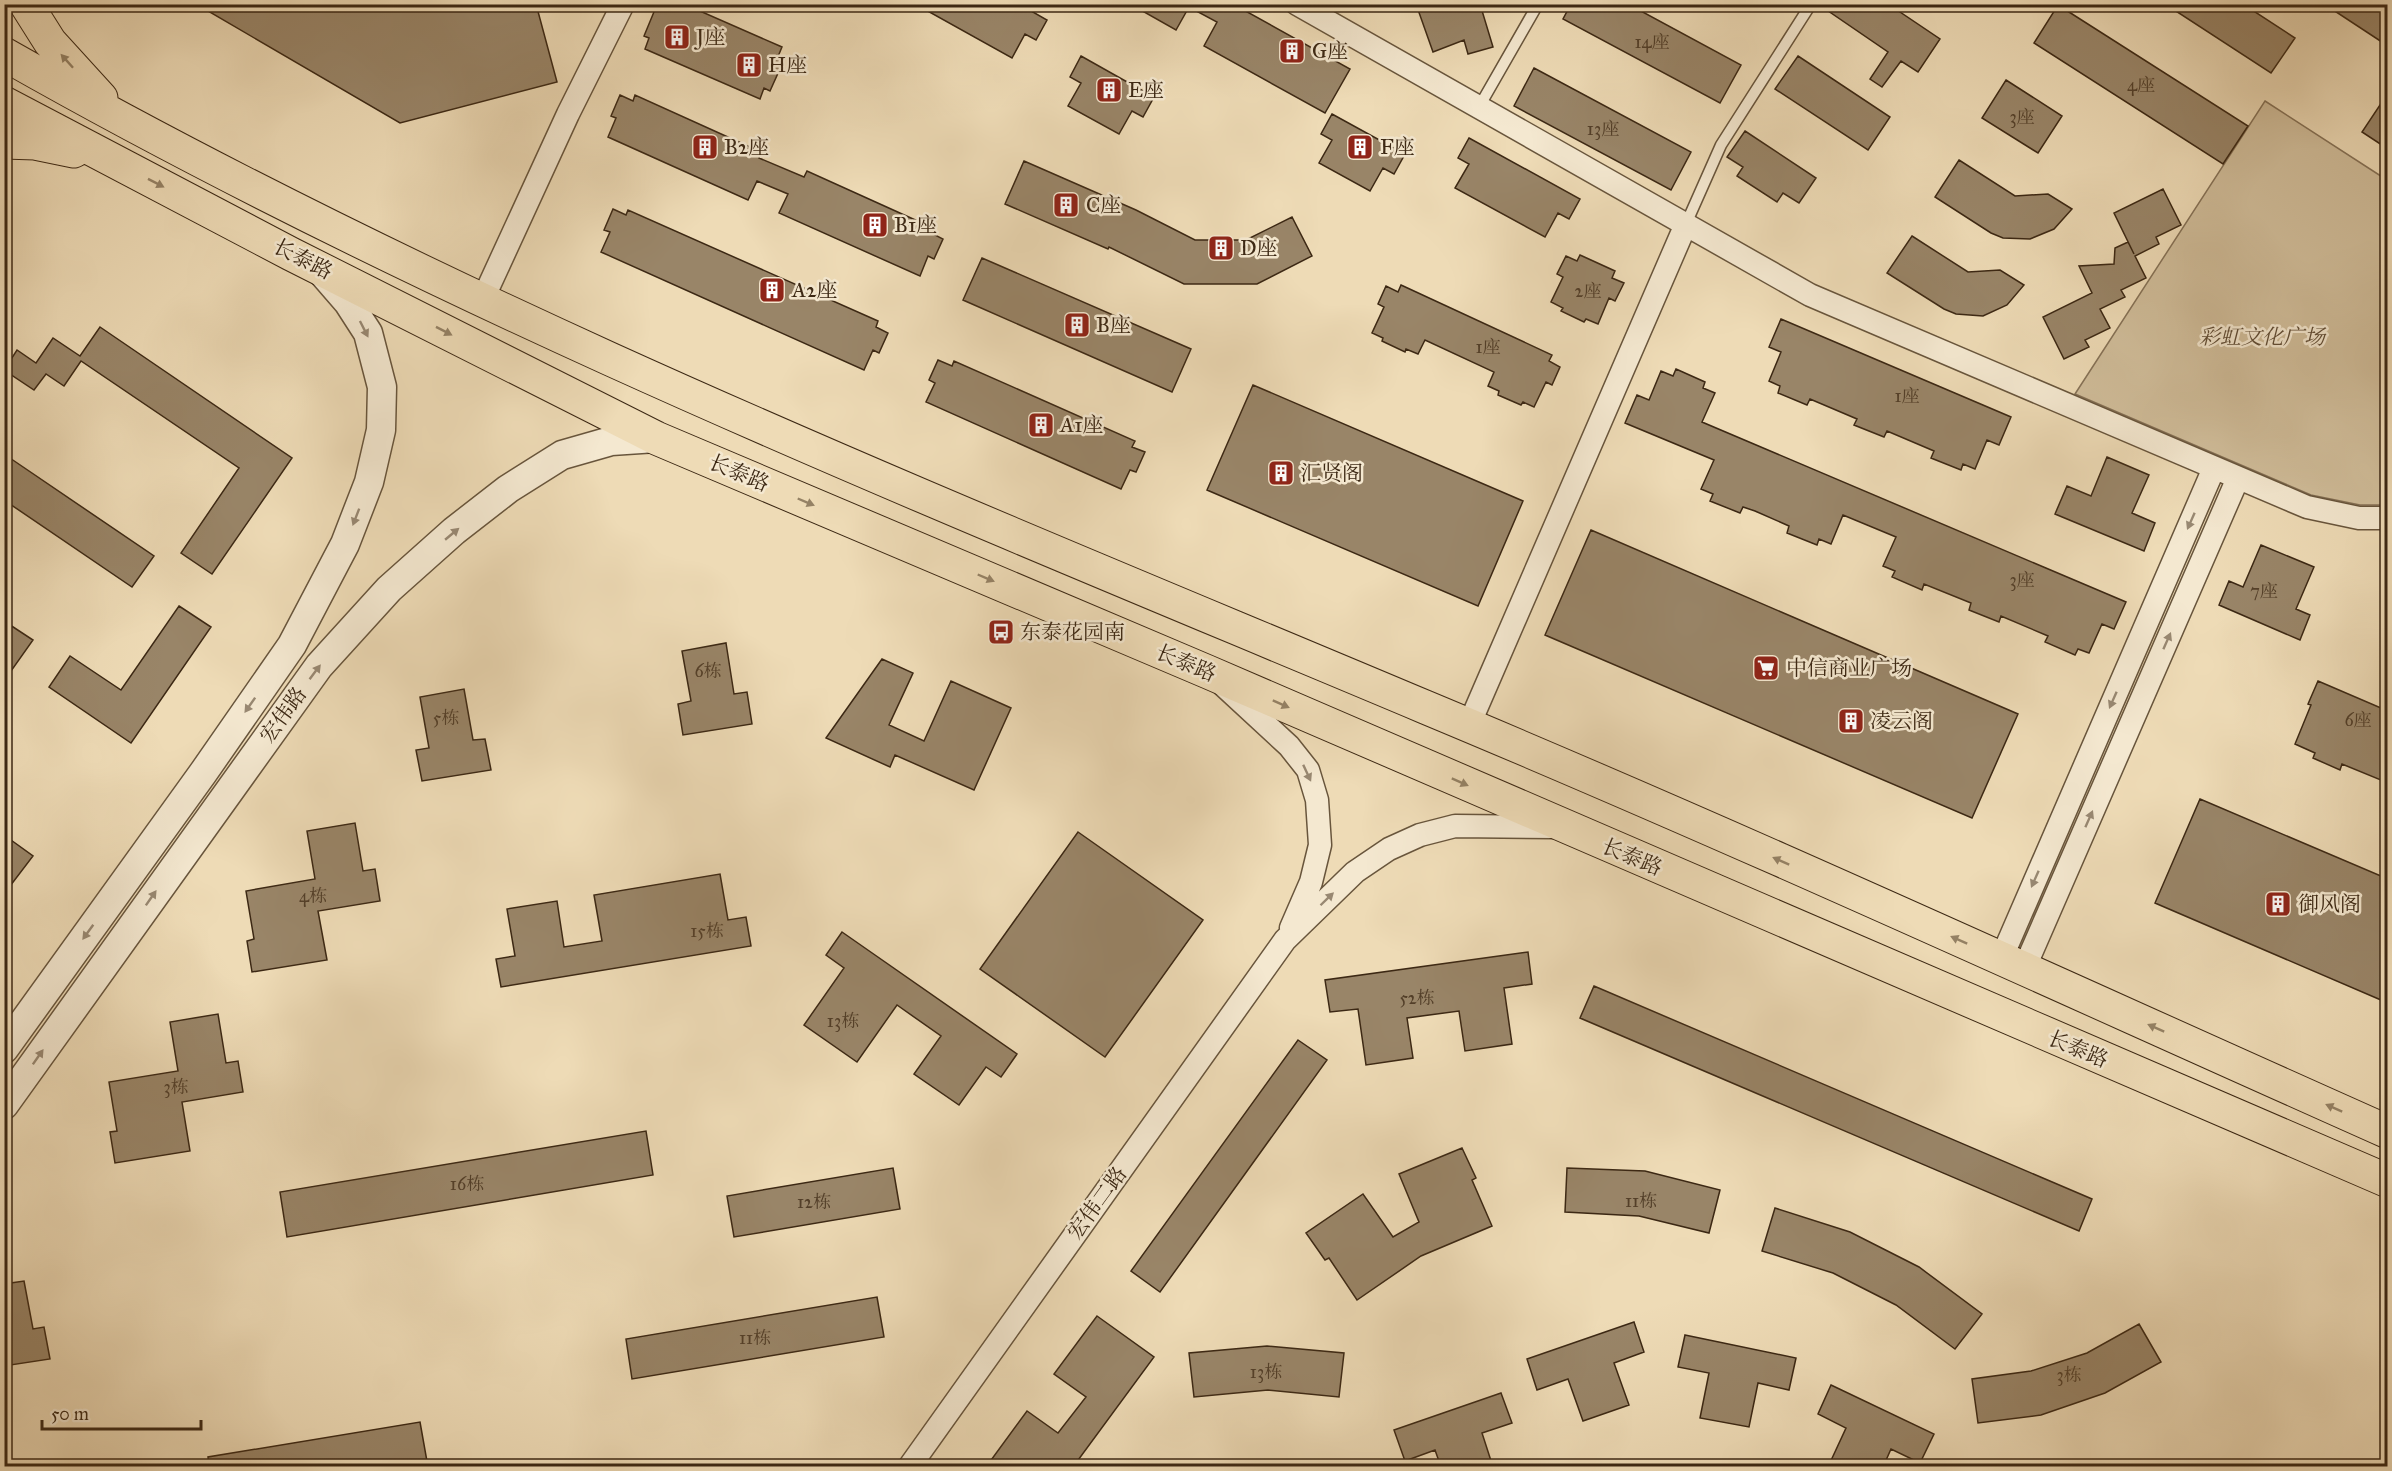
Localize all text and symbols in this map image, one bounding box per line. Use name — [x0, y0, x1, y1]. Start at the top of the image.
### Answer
building icon: J座 — [662, 22, 692, 52]
place label: J座 — [694, 24, 726, 50]
house number: 14座 — [1634, 31, 1670, 53]
building icon: G座 — [1277, 36, 1307, 66]
place label: G座 — [1312, 38, 1348, 64]
building icon: H座 — [734, 50, 764, 80]
place label: H座 — [768, 52, 807, 78]
one-way arrow — [60, 53, 74, 68]
house number: 4座 — [2127, 74, 2155, 96]
building icon: E座 — [1094, 75, 1124, 105]
place label: E座 — [1128, 77, 1164, 103]
house number: 3座 — [2009, 106, 2035, 128]
house number: 13座 — [1587, 118, 1619, 140]
building icon: B2座 — [690, 132, 720, 162]
building icon: F座 — [1345, 132, 1375, 162]
place label: B2座 — [724, 134, 769, 160]
place label: F座 — [1380, 134, 1415, 160]
one-way arrow — [147, 179, 164, 188]
building icon: C座 — [1051, 190, 1081, 220]
place label: C座 — [1086, 192, 1121, 218]
building icon: B1座 — [860, 210, 890, 240]
place label: B1座 — [894, 212, 937, 238]
street label: 长泰路 — [269, 233, 337, 285]
building icon: D座 — [1206, 233, 1236, 263]
place label: D座 — [1240, 235, 1278, 261]
building icon: A2座 — [757, 275, 787, 305]
place label: A2座 — [791, 277, 838, 303]
house number: 2座 — [1575, 280, 1601, 302]
building icon: B座 — [1062, 310, 1092, 340]
place label: B座 — [1096, 312, 1131, 338]
one-way arrow — [359, 320, 369, 338]
park label: 彩虹文化广场 — [2199, 324, 2327, 350]
one-way arrow — [435, 326, 452, 335]
house number: 1座 — [1475, 336, 1501, 358]
house number: 1座 — [1894, 385, 1920, 407]
building icon: A1座 — [1026, 410, 1056, 440]
place label: A1座 — [1059, 412, 1103, 438]
street label: 长泰路 — [705, 449, 773, 497]
building icon: 汇贤阁 — [1266, 458, 1296, 488]
place label: 汇贤阁 — [1300, 460, 1363, 486]
one-way arrow — [798, 497, 816, 507]
one-way arrow — [350, 509, 360, 527]
one-way arrow — [2186, 513, 2196, 531]
one-way arrow — [444, 527, 460, 540]
house number: 3座 — [2009, 569, 2035, 591]
one-way arrow — [977, 573, 995, 583]
house number: 7座 — [2250, 580, 2278, 602]
bus stop icon: 东泰花园南 — [986, 617, 1016, 647]
place label: 东泰花园南 — [1020, 619, 1125, 645]
one-way arrow — [2162, 631, 2172, 649]
street label: 长泰路 — [1152, 639, 1220, 687]
supermarket icon: 中信商业广场 — [1751, 653, 1781, 683]
place label: 中信商业广场 — [1786, 655, 1912, 681]
house number: 6栋 — [694, 660, 722, 682]
one-way arrow — [308, 664, 321, 680]
street label: 宏伟路 — [254, 682, 312, 748]
one-way arrow — [2108, 692, 2118, 710]
one-way arrow — [245, 697, 256, 713]
one-way arrow — [1272, 700, 1290, 709]
building icon: 凌云阁 — [1836, 706, 1866, 736]
house number: 5栋 — [433, 707, 459, 729]
place label: 凌云阁 — [1870, 708, 1933, 734]
house number: 6座 — [2344, 709, 2372, 731]
one-way arrow — [1302, 764, 1312, 782]
one-way arrow — [1451, 777, 1469, 787]
one-way arrow — [2084, 810, 2094, 828]
street label: 长泰路 — [1598, 833, 1666, 881]
one-way arrow — [1771, 856, 1789, 866]
one-way arrow — [2030, 870, 2039, 888]
house number: 4栋 — [299, 885, 327, 907]
building icon: 御风阁 — [2263, 889, 2293, 919]
one-way arrow — [145, 891, 157, 907]
place label: 御风阁 — [2298, 891, 2361, 917]
one-way arrow — [1320, 892, 1335, 906]
house number: 15栋 — [690, 920, 724, 942]
one-way arrow — [82, 924, 94, 940]
one-way arrow — [1950, 936, 1967, 945]
house number: 52栋 — [1399, 987, 1435, 1009]
house number: 13栋 — [827, 1010, 859, 1032]
one-way arrow — [2147, 1023, 2165, 1033]
street label: 长泰路 — [2044, 1025, 2112, 1073]
one-way arrow — [32, 1049, 43, 1065]
house number: 3栋 — [163, 1076, 189, 1098]
one-way arrow — [2325, 1103, 2343, 1112]
street label: 宏伟二路 — [1062, 1161, 1132, 1245]
house number: 16栋 — [450, 1173, 484, 1195]
house number: 11栋 — [1625, 1190, 1657, 1212]
house number: 12栋 — [797, 1191, 831, 1213]
house number: 11栋 — [739, 1327, 771, 1349]
house number: 13栋 — [1250, 1361, 1282, 1383]
house number: 3栋 — [2056, 1364, 2082, 1386]
scale bar — [42, 1393, 201, 1431]
text: 50 m — [51, 1403, 89, 1425]

